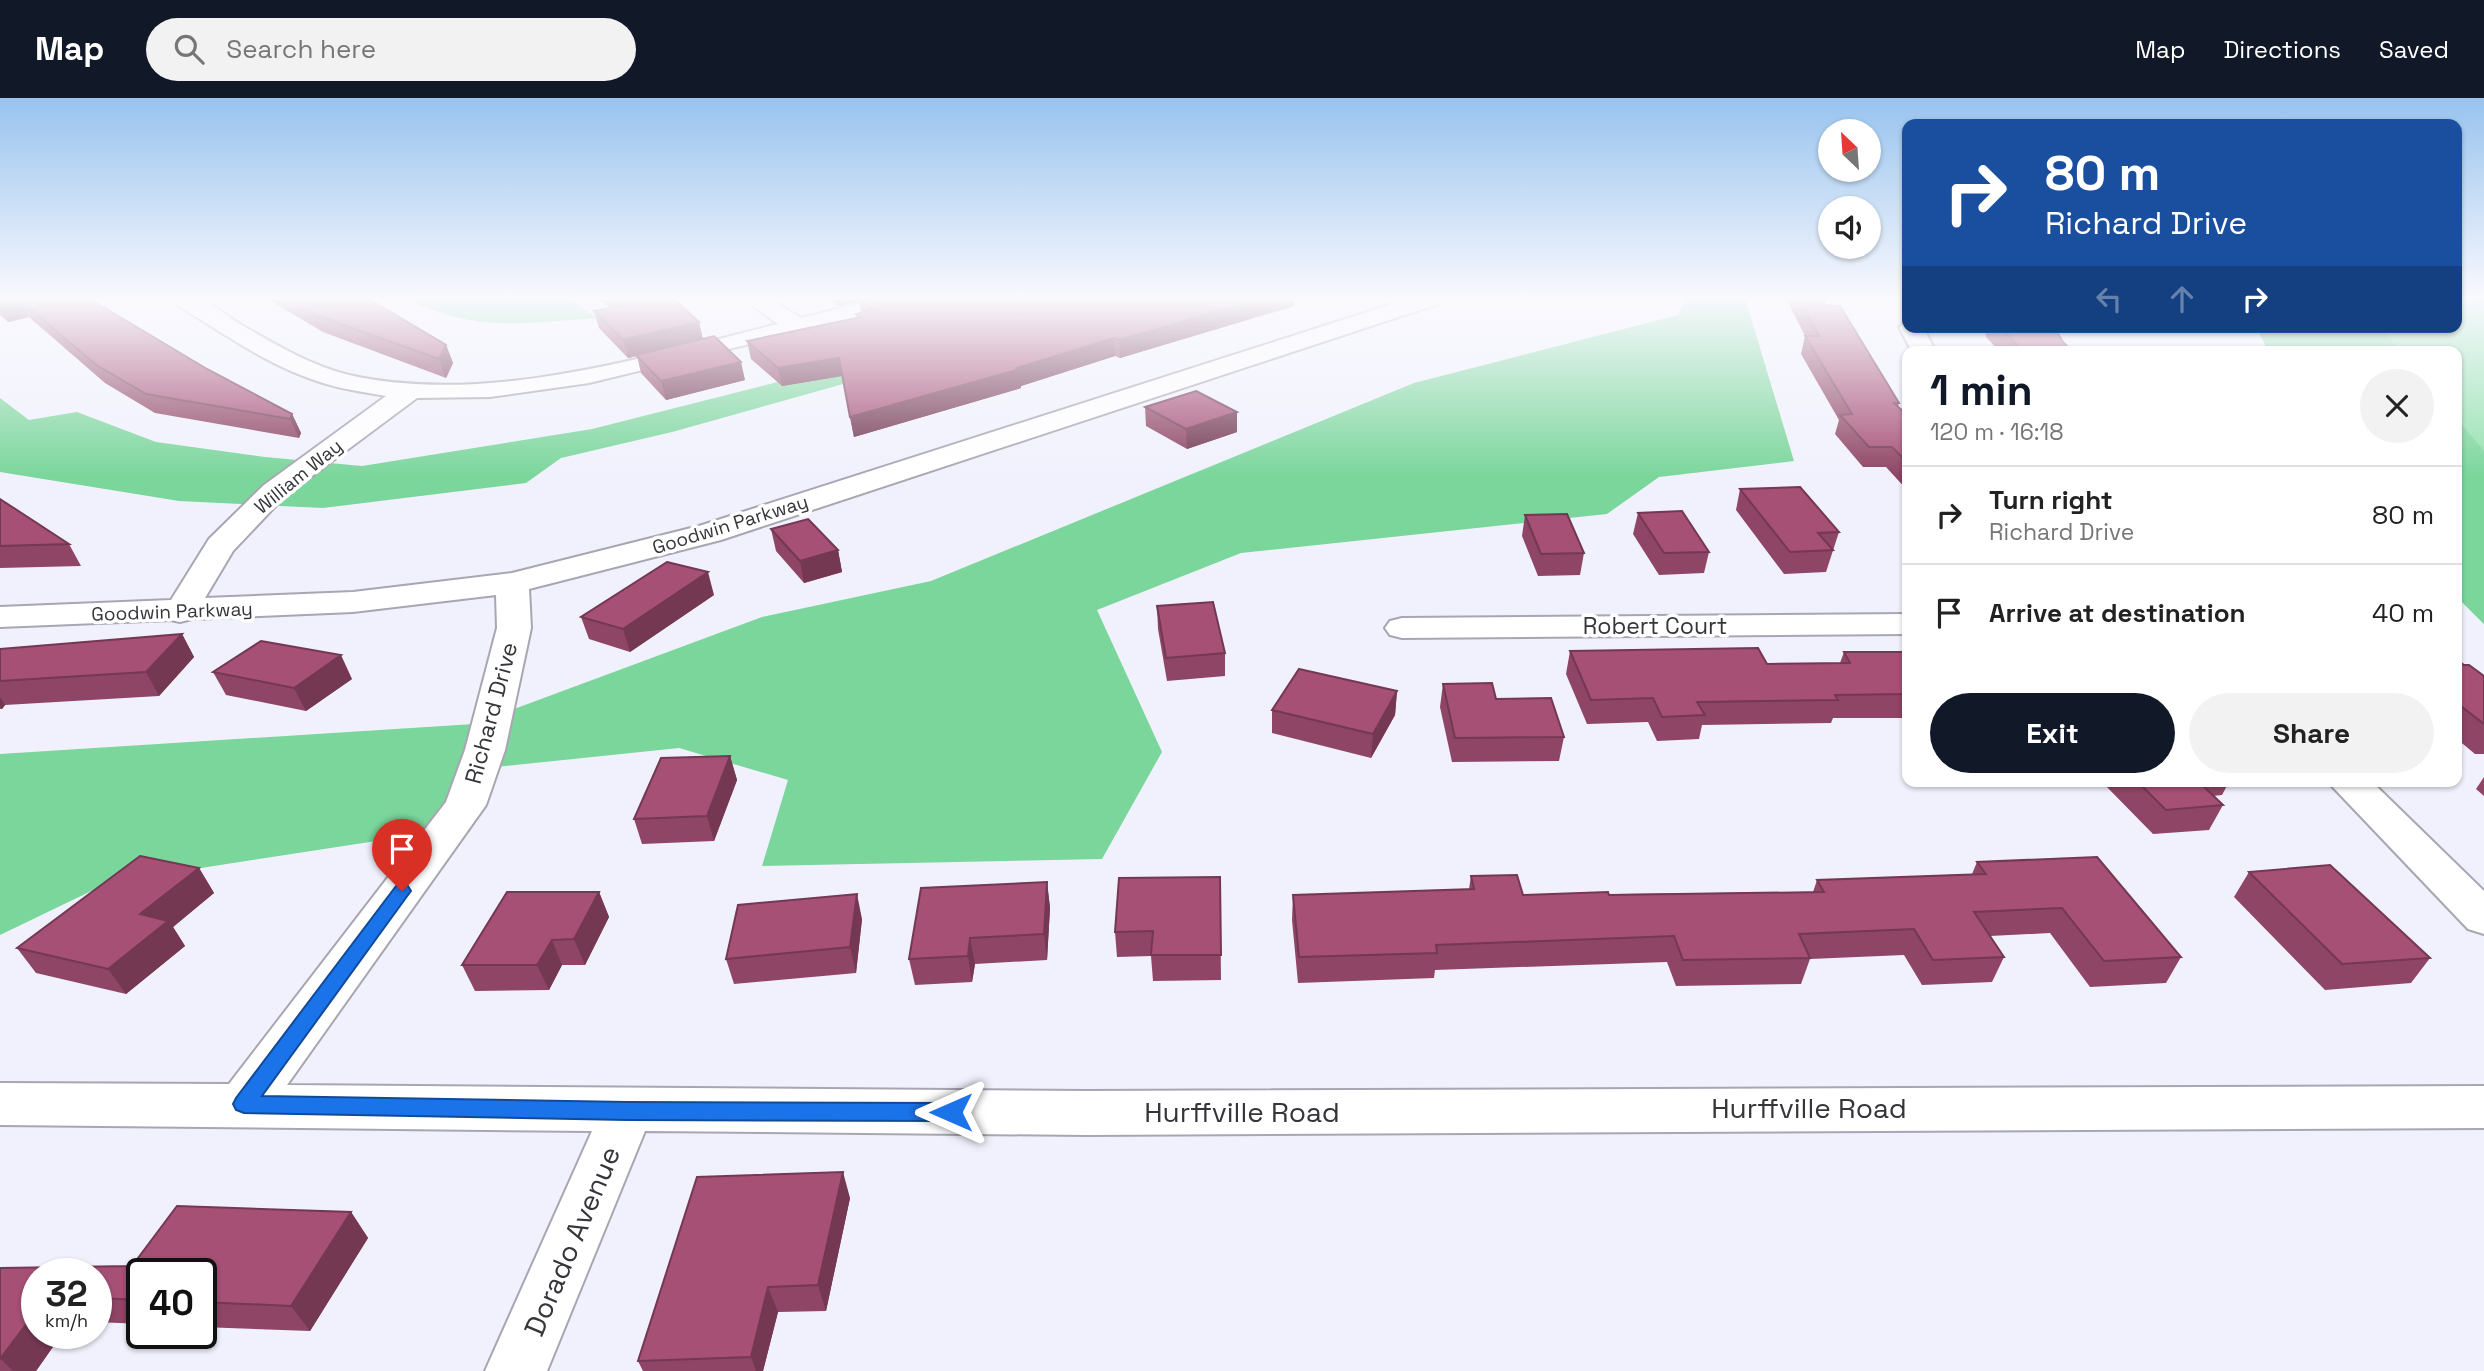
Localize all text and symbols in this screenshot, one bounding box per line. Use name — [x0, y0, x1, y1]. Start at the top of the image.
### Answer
search box — [146, 18, 636, 81]
text: Map — [35, 28, 104, 70]
icon: search — [170, 30, 208, 68]
text: Search here — [226, 32, 376, 66]
text: Map — [2135, 34, 2185, 65]
text: Directions — [2223, 34, 2341, 65]
text: Saved — [2379, 34, 2449, 65]
north arrow — [1818, 119, 1881, 182]
map controls — [1818, 119, 1881, 259]
text: 80 m — [2045, 142, 2160, 204]
icon: right — [1930, 147, 2021, 238]
button: sound — [1818, 196, 1881, 259]
text: Richard Drive — [2045, 203, 2247, 243]
icon: left — [2090, 280, 2128, 318]
icon: ahead — [2163, 280, 2201, 318]
icon: right — [2236, 280, 2274, 318]
text: 1 min — [1930, 364, 2033, 417]
button: close — [2360, 369, 2434, 443]
text: 120 m · 16:18 — [1930, 417, 2064, 447]
street label: William Way — [249, 433, 347, 519]
text: Turn right — [1989, 483, 2113, 517]
street label: Goodwin Parkway — [649, 489, 811, 560]
icon: right — [1930, 496, 1968, 534]
text: 80 m — [2372, 498, 2434, 532]
text: Richard Drive — [1989, 517, 2134, 547]
icon: arrive — [1930, 594, 1968, 632]
street label: Goodwin Parkway — [91, 596, 253, 627]
text: Arrive at destination — [1989, 596, 2246, 630]
text: 40 m — [2372, 596, 2434, 630]
street label: Robert Court — [1583, 611, 1727, 641]
street label: Richard Drive — [458, 639, 524, 787]
button: Exit — [1930, 693, 2175, 773]
button: Share — [2189, 693, 2434, 773]
pin — [372, 819, 432, 891]
icon: arrive — [383, 830, 421, 868]
position arrow — [914, 1075, 988, 1149]
street label: Hurffville Road — [1711, 1090, 1907, 1126]
street label: Hurffville Road — [1144, 1094, 1340, 1130]
street label: Dorado Avenue — [516, 1141, 628, 1341]
speed limit sign: 40 — [126, 1258, 217, 1349]
text: 32 — [45, 1272, 88, 1316]
text: km/h — [45, 1309, 88, 1332]

